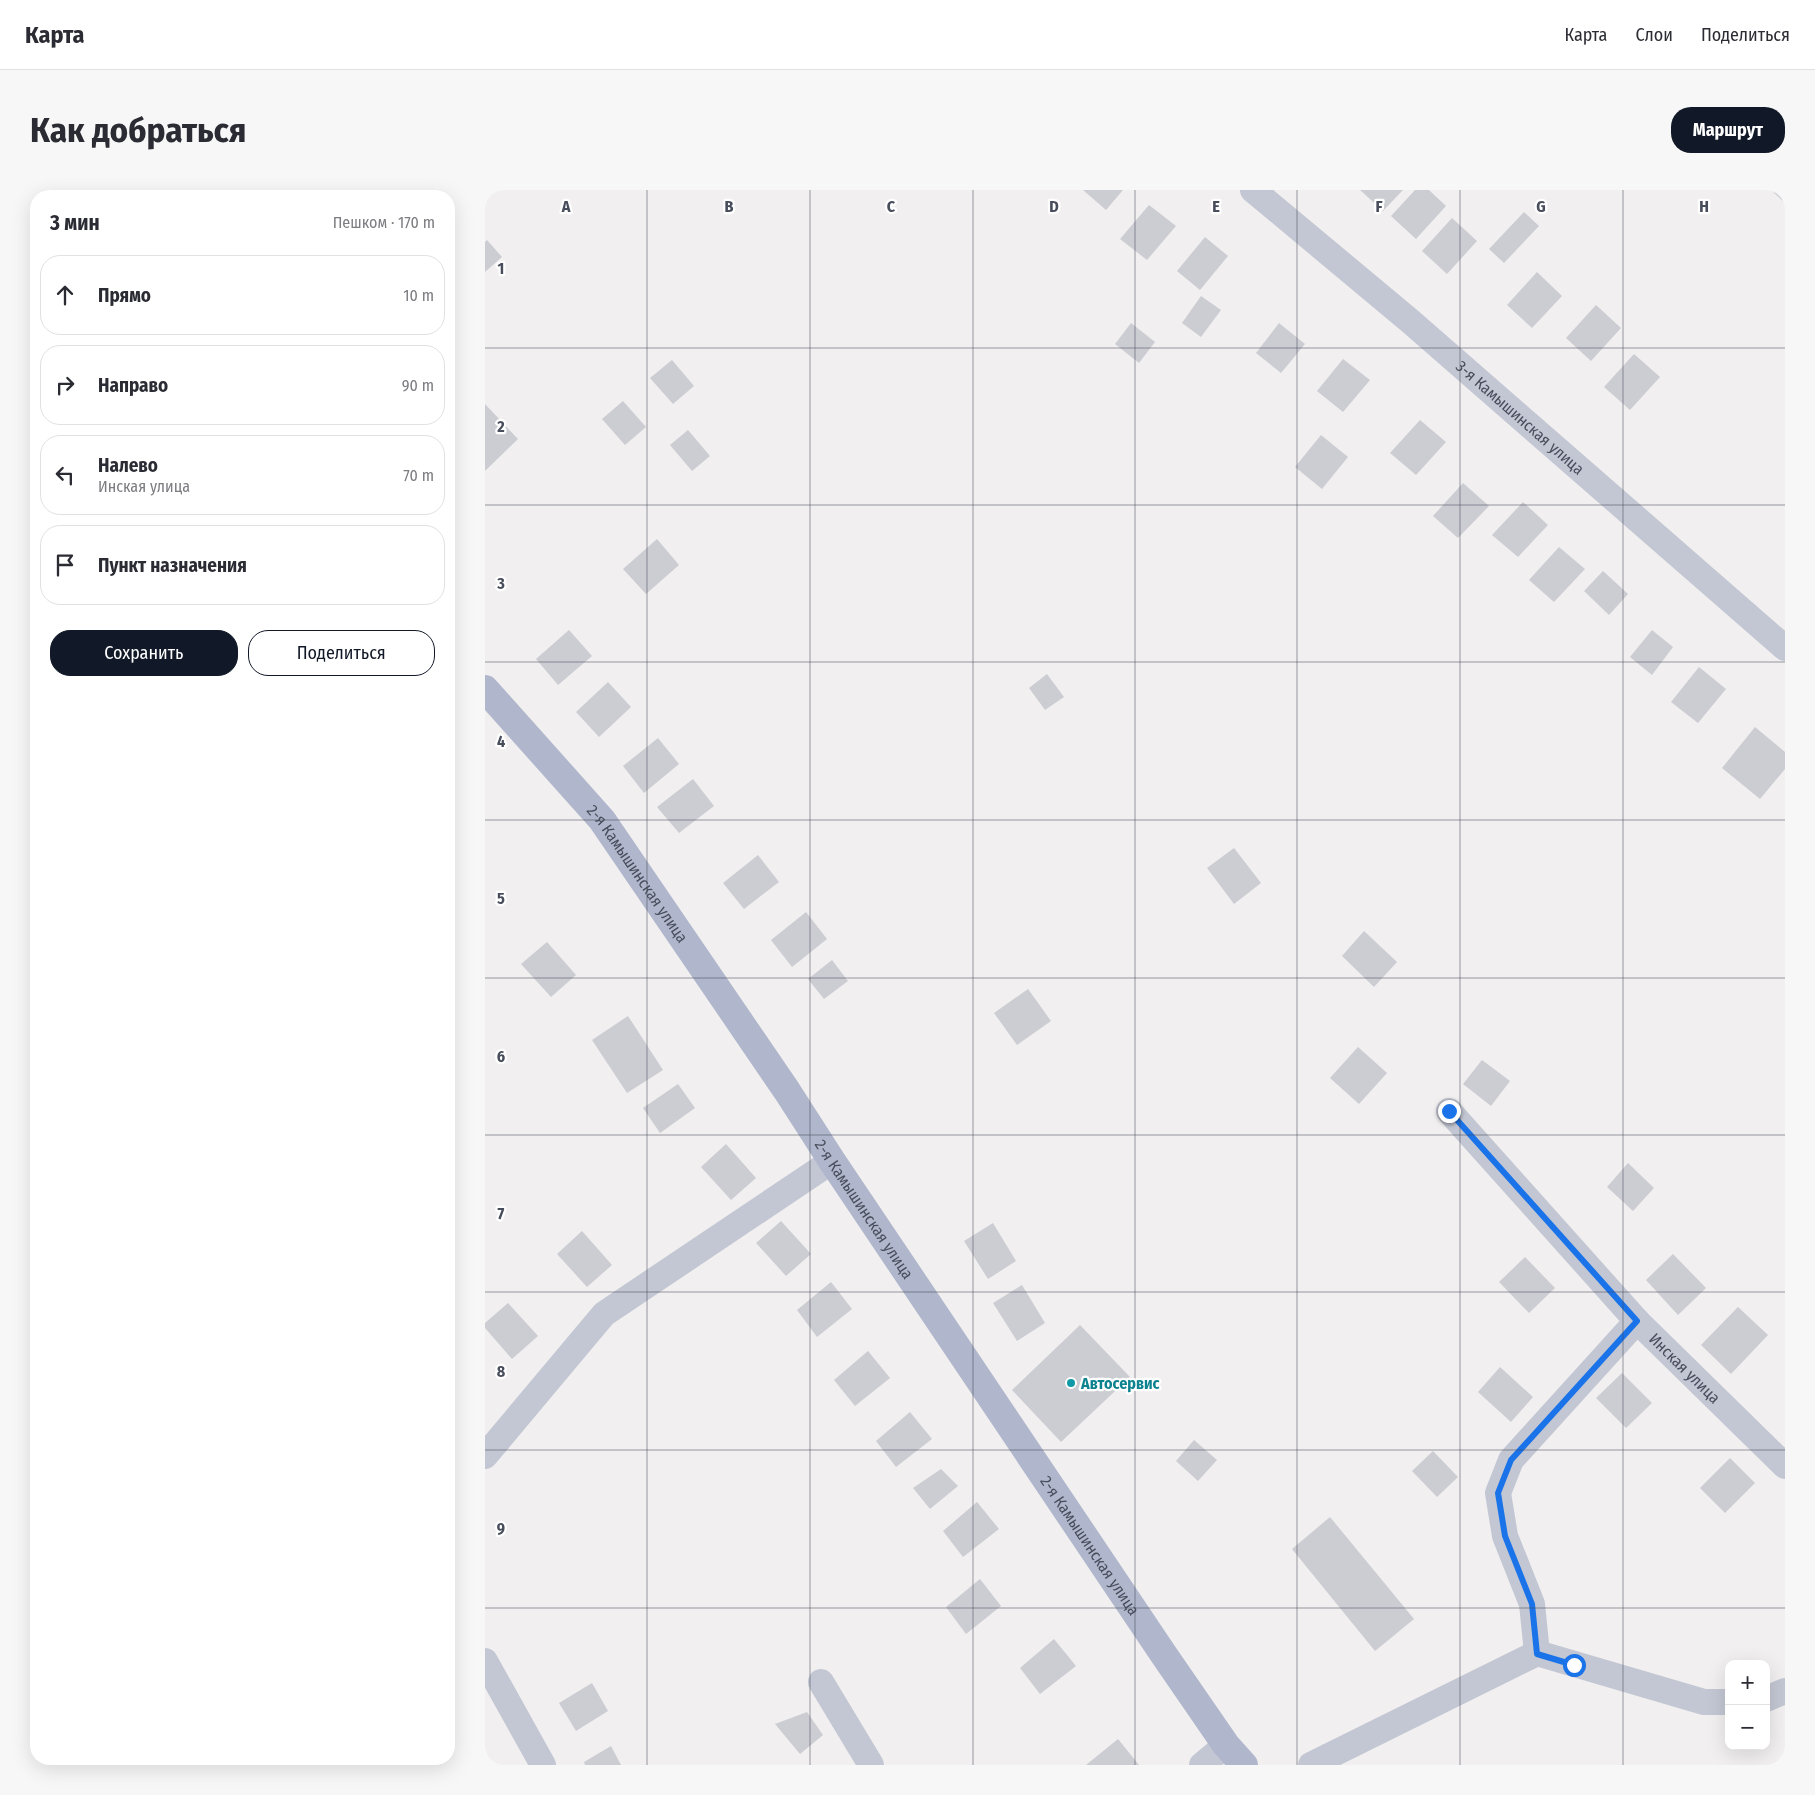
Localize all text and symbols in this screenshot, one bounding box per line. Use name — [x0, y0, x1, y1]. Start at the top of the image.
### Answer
text: Карта — [25, 21, 84, 49]
text: Карта — [1564, 24, 1607, 46]
text: Слои — [1635, 24, 1673, 46]
text: Поделиться — [1701, 24, 1790, 46]
button: Маршрут — [1671, 107, 1785, 153]
text: Как добраться — [30, 109, 247, 151]
text: A — [561, 197, 571, 216]
text: B — [725, 197, 734, 216]
text: C — [887, 197, 896, 216]
text: D — [1049, 197, 1059, 216]
text: E — [1212, 197, 1220, 216]
text: F — [1375, 197, 1383, 216]
text: G — [1536, 197, 1546, 216]
text: H — [1699, 197, 1709, 216]
text: 3 мин — [50, 210, 100, 236]
text: Пешком · 170 m — [333, 213, 435, 232]
text: 1 — [498, 259, 504, 278]
icon: ahead — [51, 281, 79, 309]
text: Прямо — [98, 284, 151, 307]
text: 10 m — [403, 286, 434, 305]
street label: 3-я Камышинская улица — [1452, 357, 1588, 479]
icon: right — [51, 371, 79, 399]
text: Направо — [98, 374, 168, 397]
text: 90 m — [402, 376, 434, 395]
text: 2 — [496, 417, 505, 436]
text: Налево — [98, 454, 158, 477]
icon: left — [51, 461, 79, 489]
text: 70 m — [403, 466, 434, 485]
text: Инская улица — [98, 477, 190, 496]
icon: arrive — [51, 551, 79, 579]
text: Пункт назначения — [98, 554, 247, 577]
text: 3 — [496, 574, 505, 593]
button: Сохранить — [50, 630, 238, 676]
button: Поделиться — [248, 630, 435, 676]
text: 4 — [497, 732, 505, 751]
street label: 2-я Камышинская улица — [583, 801, 692, 946]
text: 5 — [497, 889, 505, 908]
text: 6 — [497, 1047, 505, 1066]
route end — [1438, 1100, 1461, 1123]
street label: 2-я Камышинская улица — [811, 1136, 918, 1283]
text: 7 — [498, 1204, 505, 1223]
street label: Инская улица — [1645, 1329, 1724, 1407]
text: 8 — [497, 1362, 506, 1381]
place label: Автосервис — [1080, 1374, 1160, 1393]
marker: Автосервис — [1065, 1377, 1077, 1389]
street label: 2-я Камышинская улица — [1036, 1472, 1143, 1619]
text: 9 — [497, 1519, 505, 1538]
route start — [1563, 1654, 1586, 1677]
map controls — [1725, 1660, 1770, 1750]
button: + — [1725, 1660, 1770, 1705]
button: − — [1725, 1705, 1770, 1750]

